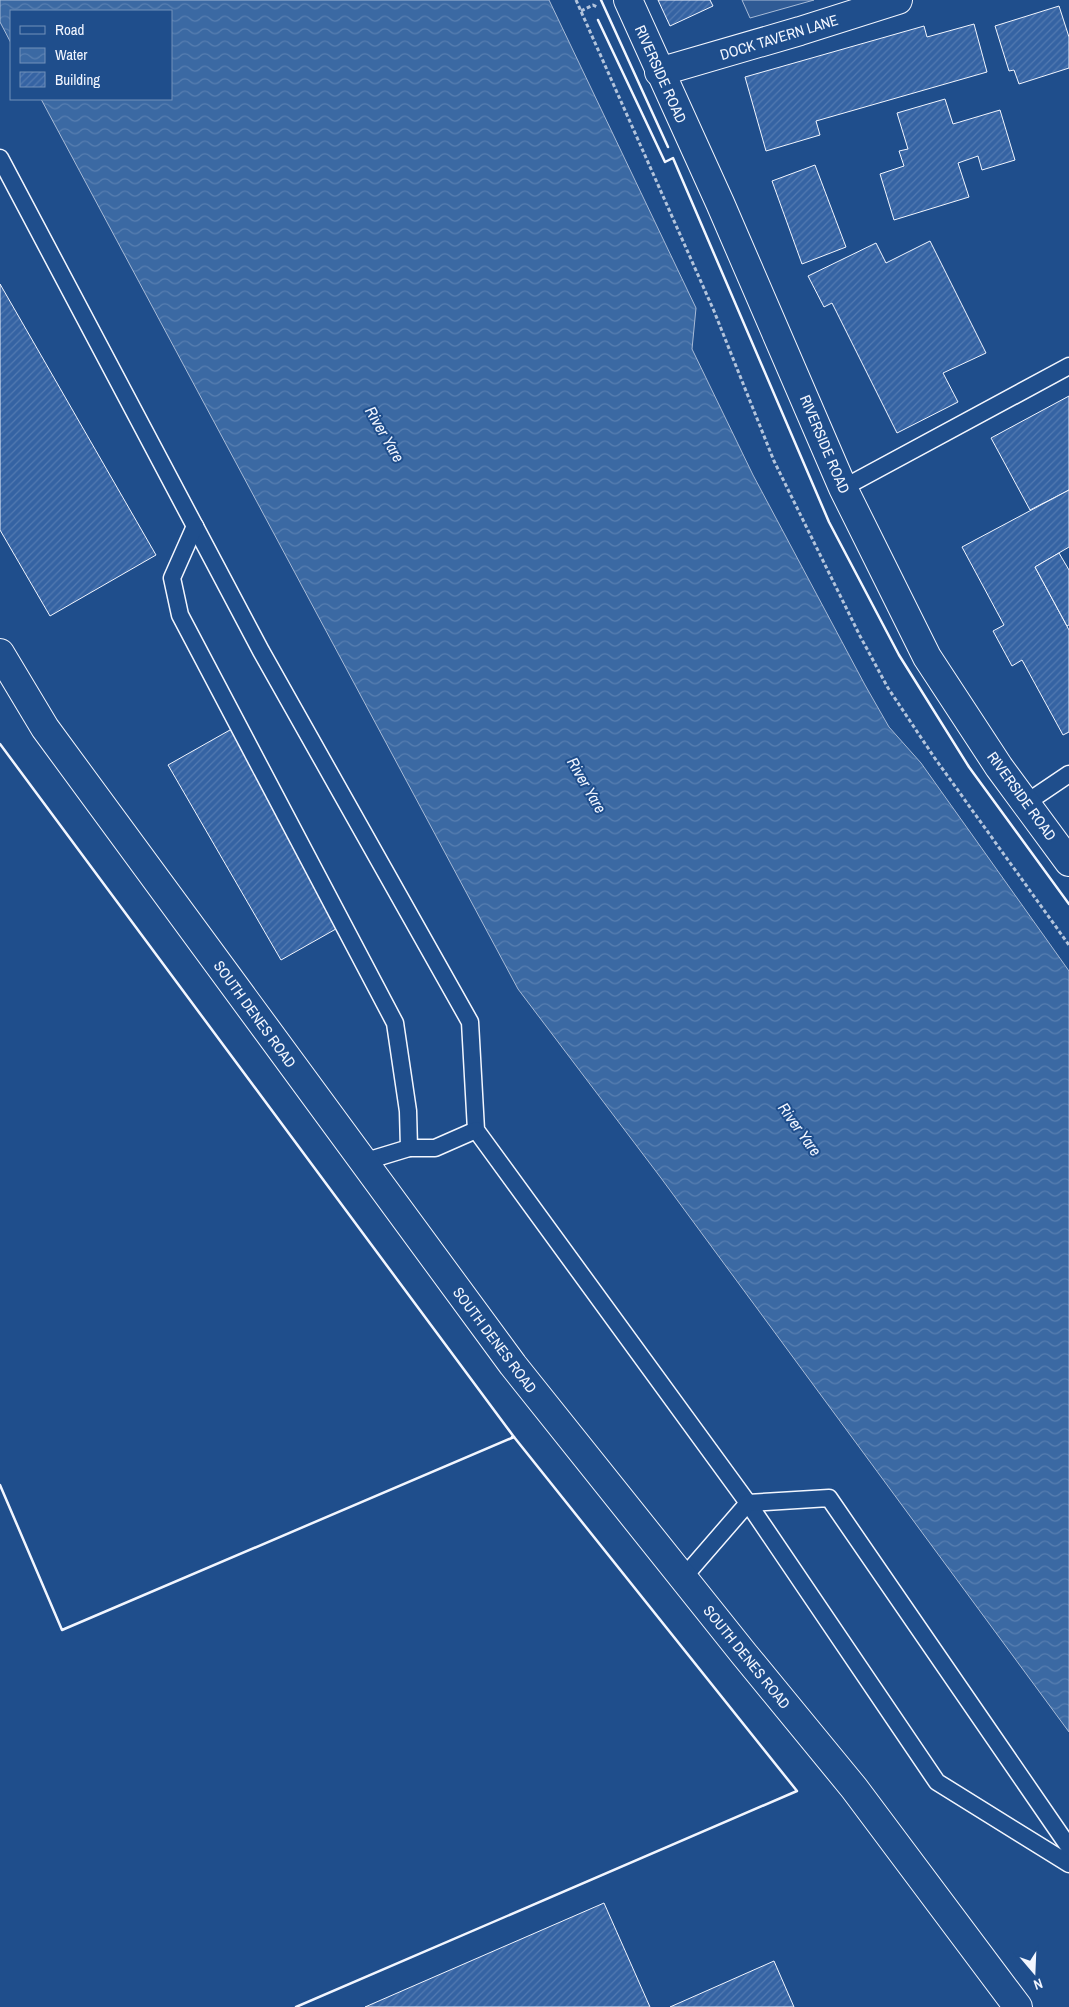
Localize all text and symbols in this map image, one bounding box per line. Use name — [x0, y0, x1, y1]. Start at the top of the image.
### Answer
street label: DOCK TAVERN LANE — [717, 9, 841, 65]
legend — [10, 10, 172, 100]
text: Road — [55, 19, 84, 40]
street label: RIVERSIDE ROAD — [630, 22, 692, 126]
text: Water — [55, 44, 87, 65]
text: Building — [55, 69, 100, 90]
street label: RIVERSIDE ROAD — [795, 391, 855, 497]
water label: River Yare — [360, 402, 410, 466]
street label: RIVERSIDE ROAD — [983, 747, 1061, 845]
water label: River Yare — [562, 753, 612, 817]
street label: SOUTH DENES ROAD — [209, 956, 301, 1072]
water label: River Yare — [773, 1098, 827, 1160]
street label: SOUTH DENES ROAD — [448, 1283, 542, 1397]
street label: SOUTH DENES ROAD — [699, 1601, 795, 1713]
north arrow — [1009, 1947, 1059, 1997]
text: N — [1031, 1974, 1045, 1994]

